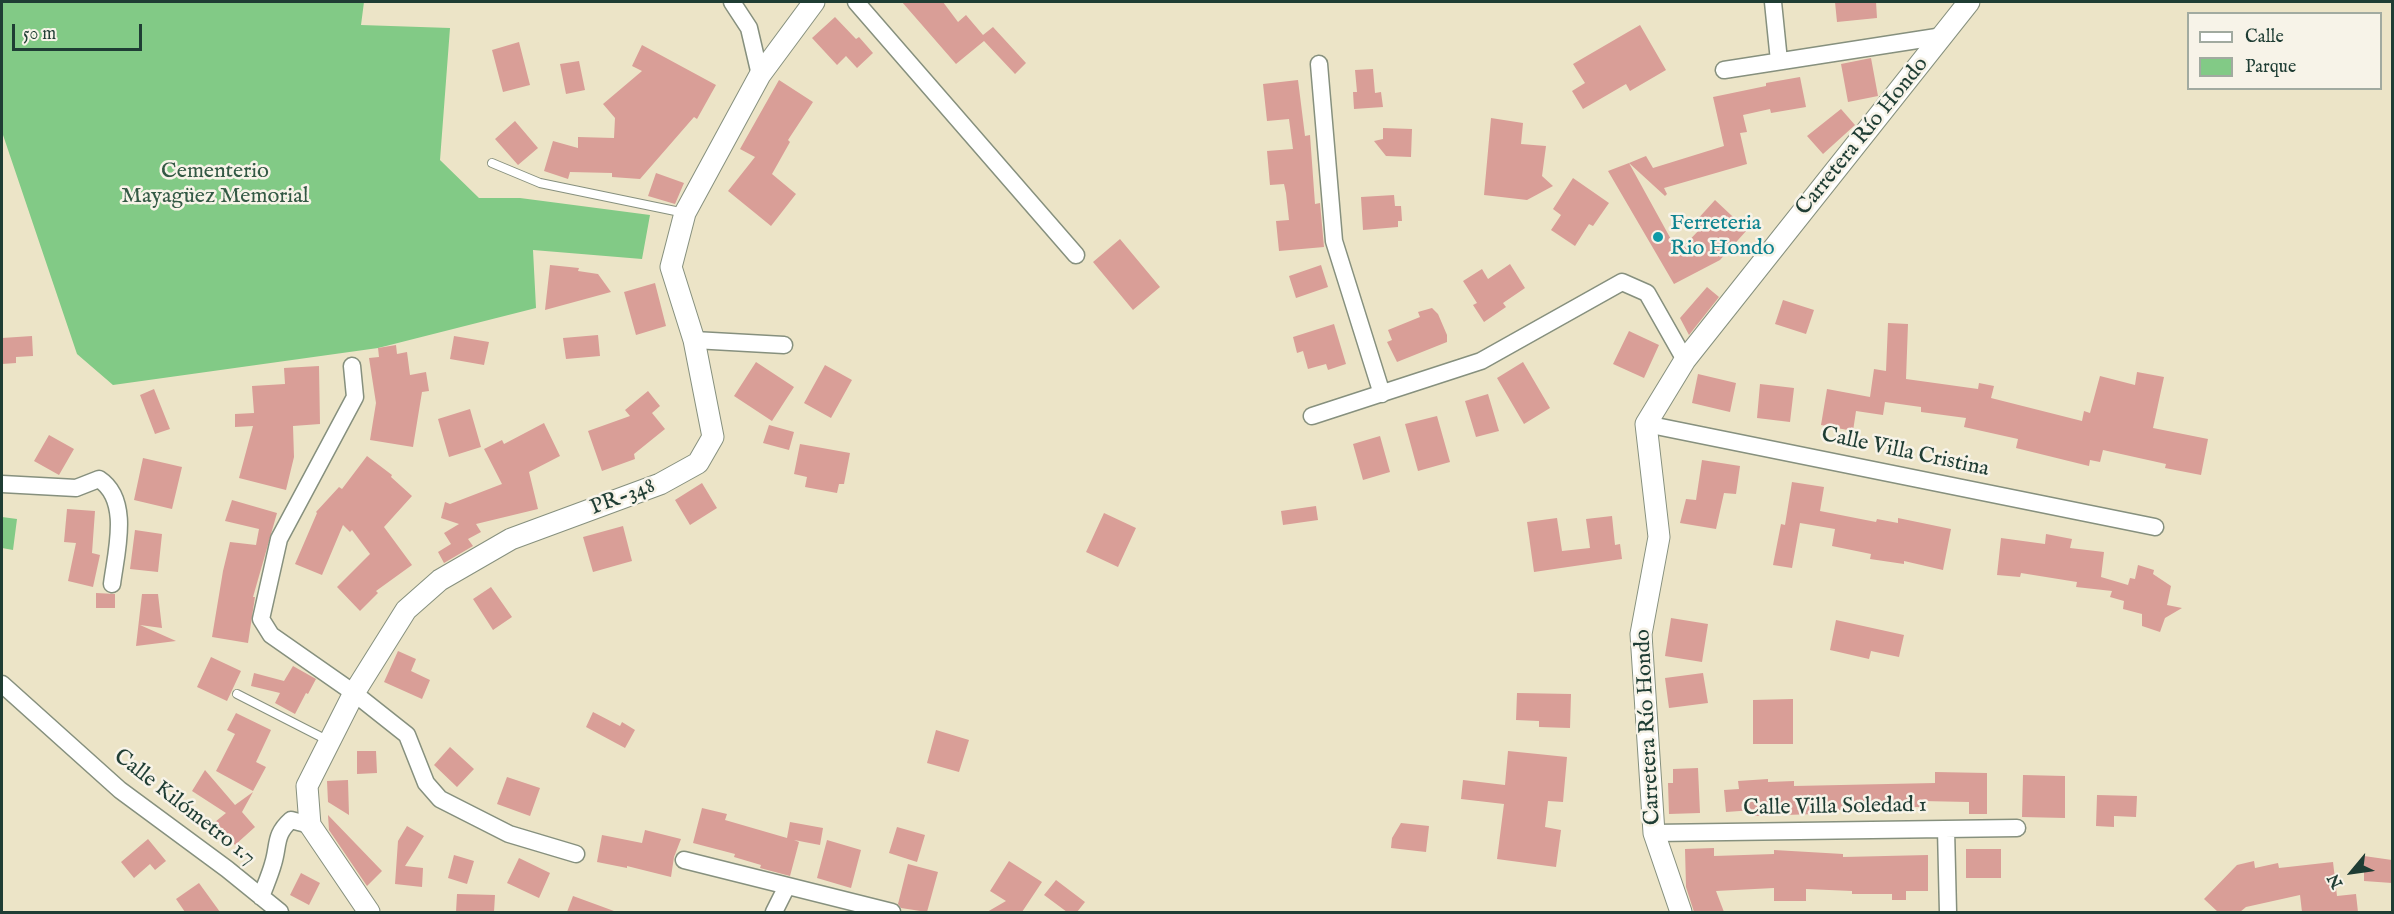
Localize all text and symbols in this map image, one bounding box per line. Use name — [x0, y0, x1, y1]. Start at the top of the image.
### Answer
scale bar — [15, 12, 146, 50]
legend — [2187, 12, 2382, 90]
text: 50 m — [23, 23, 56, 46]
text: Calle — [2245, 26, 2284, 49]
street label: Carretera Río Hondo — [1791, 52, 1935, 222]
text: Parque — [2245, 56, 2296, 79]
park label: Cementerio Mayagüez Memorial — [121, 159, 309, 210]
place label: Ferreteria Rio Hondo — [1670, 211, 1775, 262]
marker: Ferreteria Rio Hondo — [1651, 230, 1665, 244]
street label: Calle Villa Cristina — [1819, 422, 1991, 484]
street label: PR-348 — [587, 474, 659, 522]
street label: Carretera Río Hondo — [1631, 628, 1667, 826]
street label: Calle Kilómetro 1.7 — [108, 744, 260, 872]
street label: Calle Villa Soledad 1 — [1743, 793, 1927, 823]
north arrow — [2322, 842, 2382, 902]
text: N — [2324, 870, 2348, 892]

